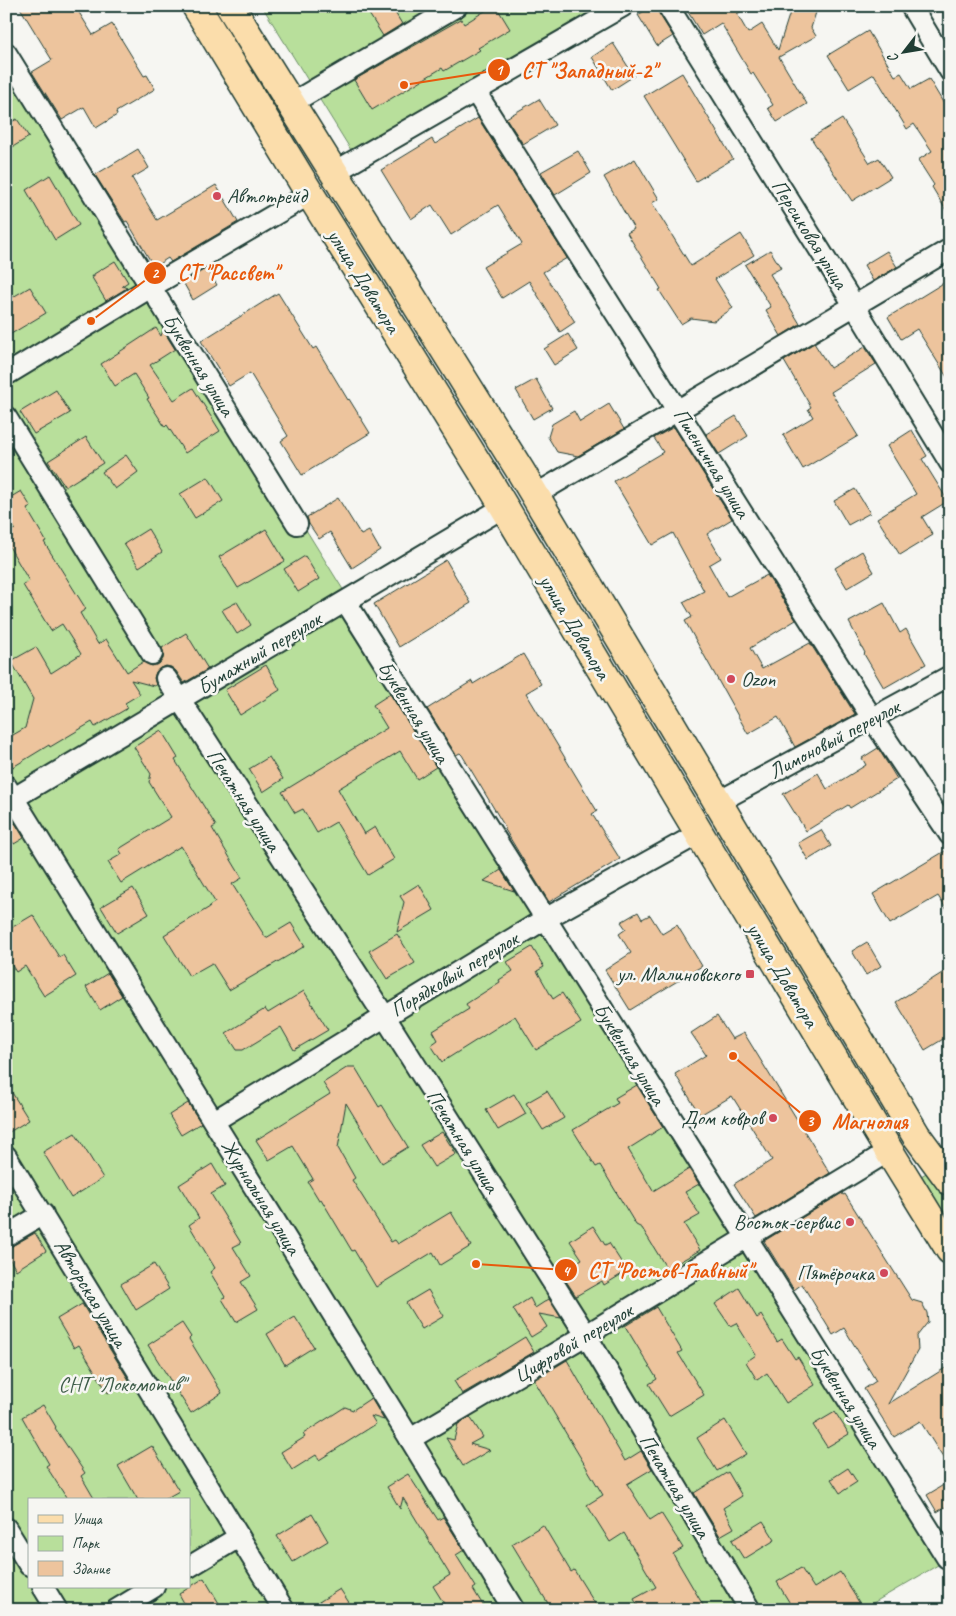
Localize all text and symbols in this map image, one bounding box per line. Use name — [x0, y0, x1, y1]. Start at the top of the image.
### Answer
north arrow — [878, 28, 928, 78]
text: С — [883, 49, 902, 66]
callout: СТ "Западный-2" — [487, 52, 667, 89]
text: СТ "Западный-2" — [522, 57, 661, 85]
text: 1 — [496, 61, 505, 80]
street label: Персиковая улица — [766, 174, 855, 295]
place label: Автотрейд — [227, 183, 309, 209]
marker: Автотрейд — [211, 190, 223, 202]
street label: улица Доватора — [321, 222, 407, 339]
callout: СТ "Рассвет" — [143, 254, 288, 291]
text: СТ "Рассвет" — [178, 259, 283, 287]
text: 2 — [152, 264, 160, 283]
street label: Буквенная улица — [157, 309, 242, 422]
street label: Пшеничная улица — [668, 403, 757, 524]
street label: улица Доватора — [532, 568, 617, 686]
street label: Бумажный переулок — [192, 605, 328, 700]
street label: Буквенная улица — [372, 656, 457, 769]
place label: Ozon — [741, 666, 776, 692]
marker: Ozon — [725, 673, 737, 685]
street label: Лимоновый переулок — [764, 693, 906, 784]
street label: Печатная улица — [201, 744, 288, 858]
street label: улица Доватора — [740, 916, 825, 1034]
street label: Порядковый переулок — [385, 924, 525, 1022]
place label: ул. Малиновского — [615, 961, 743, 987]
marker: ул. Малиновского — [744, 968, 756, 980]
street label: Буквенная улица — [588, 998, 673, 1111]
street label: Печатная улица — [421, 1085, 506, 1199]
callout: Магнолия — [797, 1103, 918, 1140]
place label: Дом ковров — [681, 1105, 767, 1131]
text: Магнолия — [832, 1108, 910, 1136]
marker: Дом ковров — [767, 1112, 779, 1124]
text: 3 — [807, 1112, 815, 1131]
street label: Журнальная улица — [215, 1134, 308, 1261]
place label: Восток-сервис — [734, 1209, 842, 1235]
marker: Восток-сервис — [844, 1216, 856, 1228]
street label: Авторская улица — [49, 1234, 135, 1354]
callout: СТ "Ростов-Главный" — [553, 1252, 762, 1289]
text: СТ "Ростов-Главный" — [588, 1257, 757, 1285]
place label: Пятёрочка — [797, 1260, 876, 1286]
text: 4 — [563, 1262, 572, 1281]
marker: Пятёрочка — [878, 1267, 890, 1279]
street label: Цифровой переулок — [509, 1296, 639, 1389]
street label: Буквенная улица — [804, 1341, 889, 1454]
park label: СНТ "Локомотив" — [59, 1371, 189, 1397]
street label: Печатная улица — [634, 1429, 717, 1544]
legend — [28, 1498, 190, 1588]
text: Улица — [72, 1510, 103, 1529]
text: Парк — [72, 1534, 100, 1553]
text: Здание — [72, 1560, 111, 1579]

